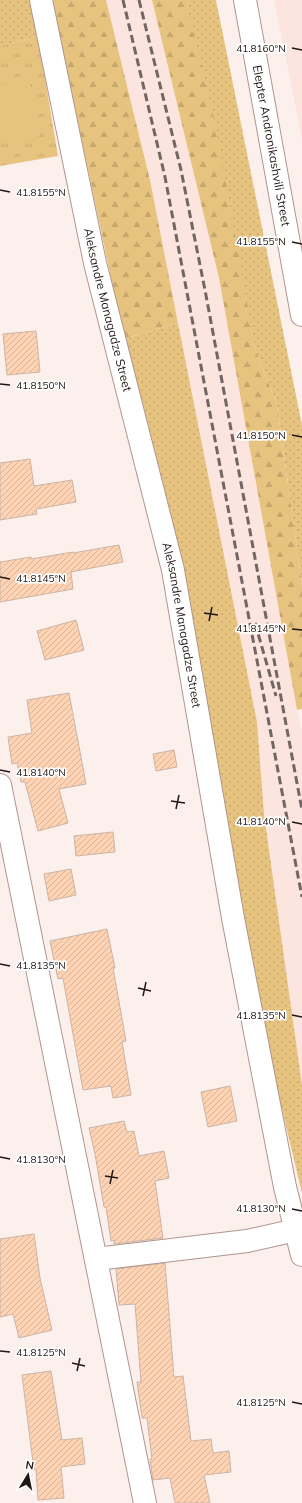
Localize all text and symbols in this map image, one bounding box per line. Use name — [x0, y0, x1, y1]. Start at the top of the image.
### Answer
text: 41.8160°N — [236, 42, 286, 55]
street label: Elepter Andronikashvili Street — [250, 64, 294, 227]
text: 41.8155°N — [16, 186, 66, 199]
street label: Aleksandre Managadze Street — [81, 227, 135, 393]
text: 41.8155°N — [236, 235, 286, 248]
text: 41.8150°N — [16, 379, 66, 392]
text: 41.8150°N — [236, 429, 286, 442]
street label: Aleksandre Managadze Street — [159, 541, 205, 709]
text: 41.8145°N — [16, 572, 66, 585]
text: 41.8145°N — [236, 622, 286, 635]
text: 41.8140°N — [16, 766, 66, 779]
text: 41.8140°N — [236, 815, 286, 828]
text: 41.8135°N — [16, 959, 66, 972]
text: 41.8135°N — [236, 1009, 286, 1022]
text: 41.8130°N — [16, 1153, 66, 1166]
text: 41.8130°N — [236, 1202, 286, 1215]
text: 41.8125°N — [16, 1346, 66, 1359]
text: 41.8125°N — [236, 1396, 286, 1409]
north arrow — [8, 1455, 48, 1495]
text: N — [24, 1458, 35, 1473]

